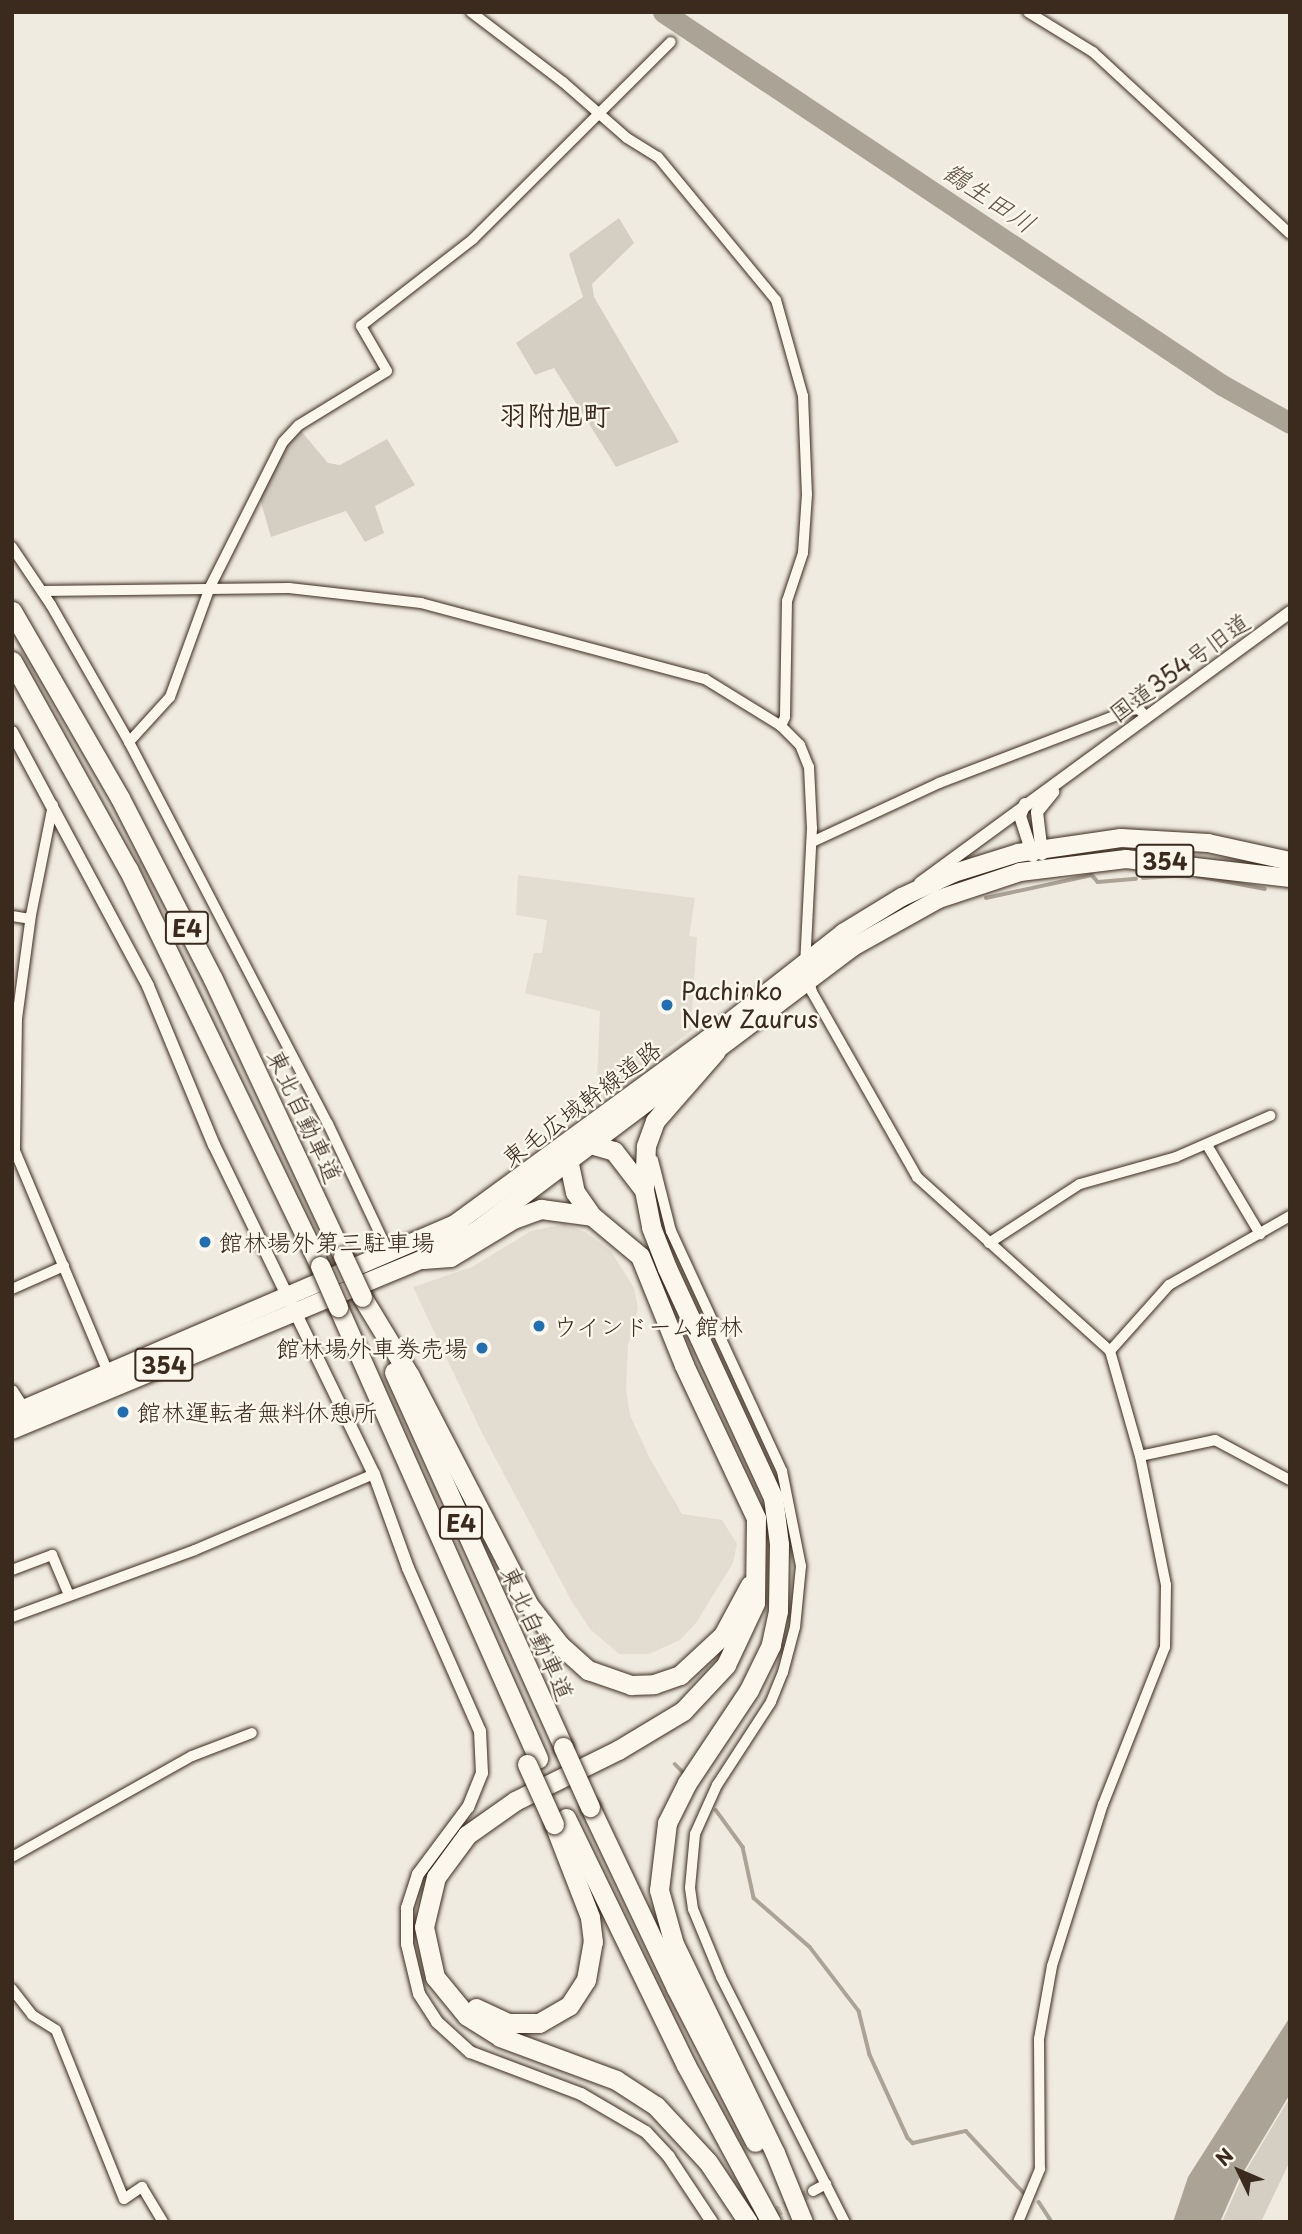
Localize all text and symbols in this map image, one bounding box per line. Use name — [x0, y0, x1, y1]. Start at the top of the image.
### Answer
water label: 鶴生田川 — [938, 155, 1042, 239]
district label: 羽附旭町 — [499, 397, 611, 431]
street label: 国道354号旧道 — [1103, 606, 1255, 728]
road number: 354 — [1135, 842, 1195, 880]
road number: E4 — [164, 909, 210, 948]
place label: Pachinko New Zaurus — [681, 977, 818, 1033]
marker: Pachinko New Zaurus — [659, 997, 675, 1013]
street label: 東毛広域幹線道路 — [496, 1034, 666, 1172]
street label: 東北自動車道 — [262, 1045, 348, 1187]
place label: 館林場外第三駐車場 — [219, 1228, 435, 1256]
marker: 館林場外第三駐車場 — [197, 1234, 213, 1250]
place label: ウインドーム館林 — [553, 1312, 745, 1340]
marker: ウインドーム館林 — [531, 1318, 547, 1334]
place label: 館林場外車券売場 — [276, 1334, 468, 1362]
marker: 館林場外車券売場 — [474, 1340, 490, 1356]
road number: 354 — [134, 1346, 194, 1384]
place label: 館林運転者無料休憩所 — [137, 1398, 377, 1426]
marker: 館林運転者無料休憩所 — [115, 1404, 131, 1420]
road number: E4 — [438, 1504, 484, 1542]
street label: 東北自動車道 — [496, 1561, 580, 1705]
north arrow — [1204, 2136, 1274, 2206]
text: N — [1209, 2141, 1239, 2172]

